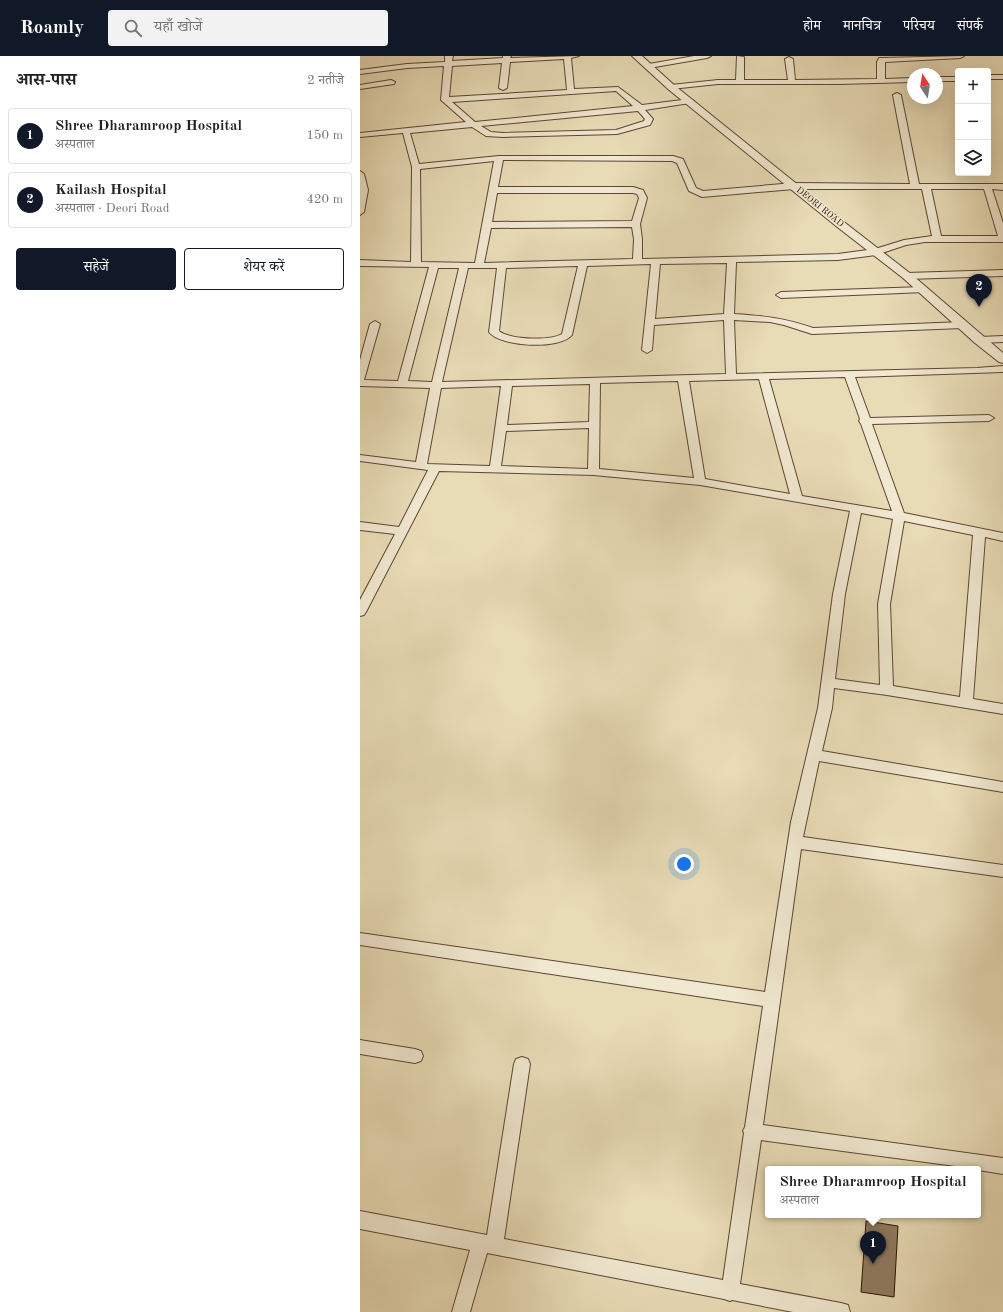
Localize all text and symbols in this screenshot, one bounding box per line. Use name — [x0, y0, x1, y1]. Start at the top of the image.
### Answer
search box — [108, 10, 388, 46]
icon: search — [122, 17, 144, 39]
text: Roamly — [20, 19, 84, 38]
text: होम — [803, 19, 821, 33]
text: मानचित्र — [843, 19, 881, 33]
text: परिचय — [903, 19, 935, 33]
text: संपर्क — [957, 19, 983, 33]
text: यहाँ खोजें — [154, 20, 202, 35]
north arrow — [907, 68, 943, 104]
map controls — [955, 68, 991, 176]
button: + — [955, 68, 991, 104]
text: आस-पास — [16, 72, 76, 89]
text: 2 नतीजे — [307, 74, 344, 87]
button: − — [955, 104, 991, 140]
text: Shree Dharamroop Hospital — [55, 119, 242, 134]
text: 1 — [26, 129, 34, 142]
text: 150 m — [306, 129, 343, 142]
text: अस्पताल — [55, 138, 95, 151]
button: layers — [955, 140, 991, 176]
text: Kailash Hospital — [55, 183, 167, 198]
street label: DEORI ROAD — [795, 185, 845, 229]
text: 2 — [26, 193, 34, 206]
text: 420 m — [306, 193, 343, 206]
text: अस्पताल · Deori Road — [55, 202, 170, 215]
button: सहेजें — [16, 248, 176, 290]
button: शेयर करें — [184, 248, 344, 290]
pin: 2 — [966, 274, 992, 307]
your location — [674, 854, 694, 874]
popup — [765, 1166, 981, 1218]
text: Shree Dharamroop Hospital — [779, 1175, 967, 1190]
text: अस्पताल — [779, 1194, 819, 1207]
pin: 1 — [860, 1231, 886, 1264]

